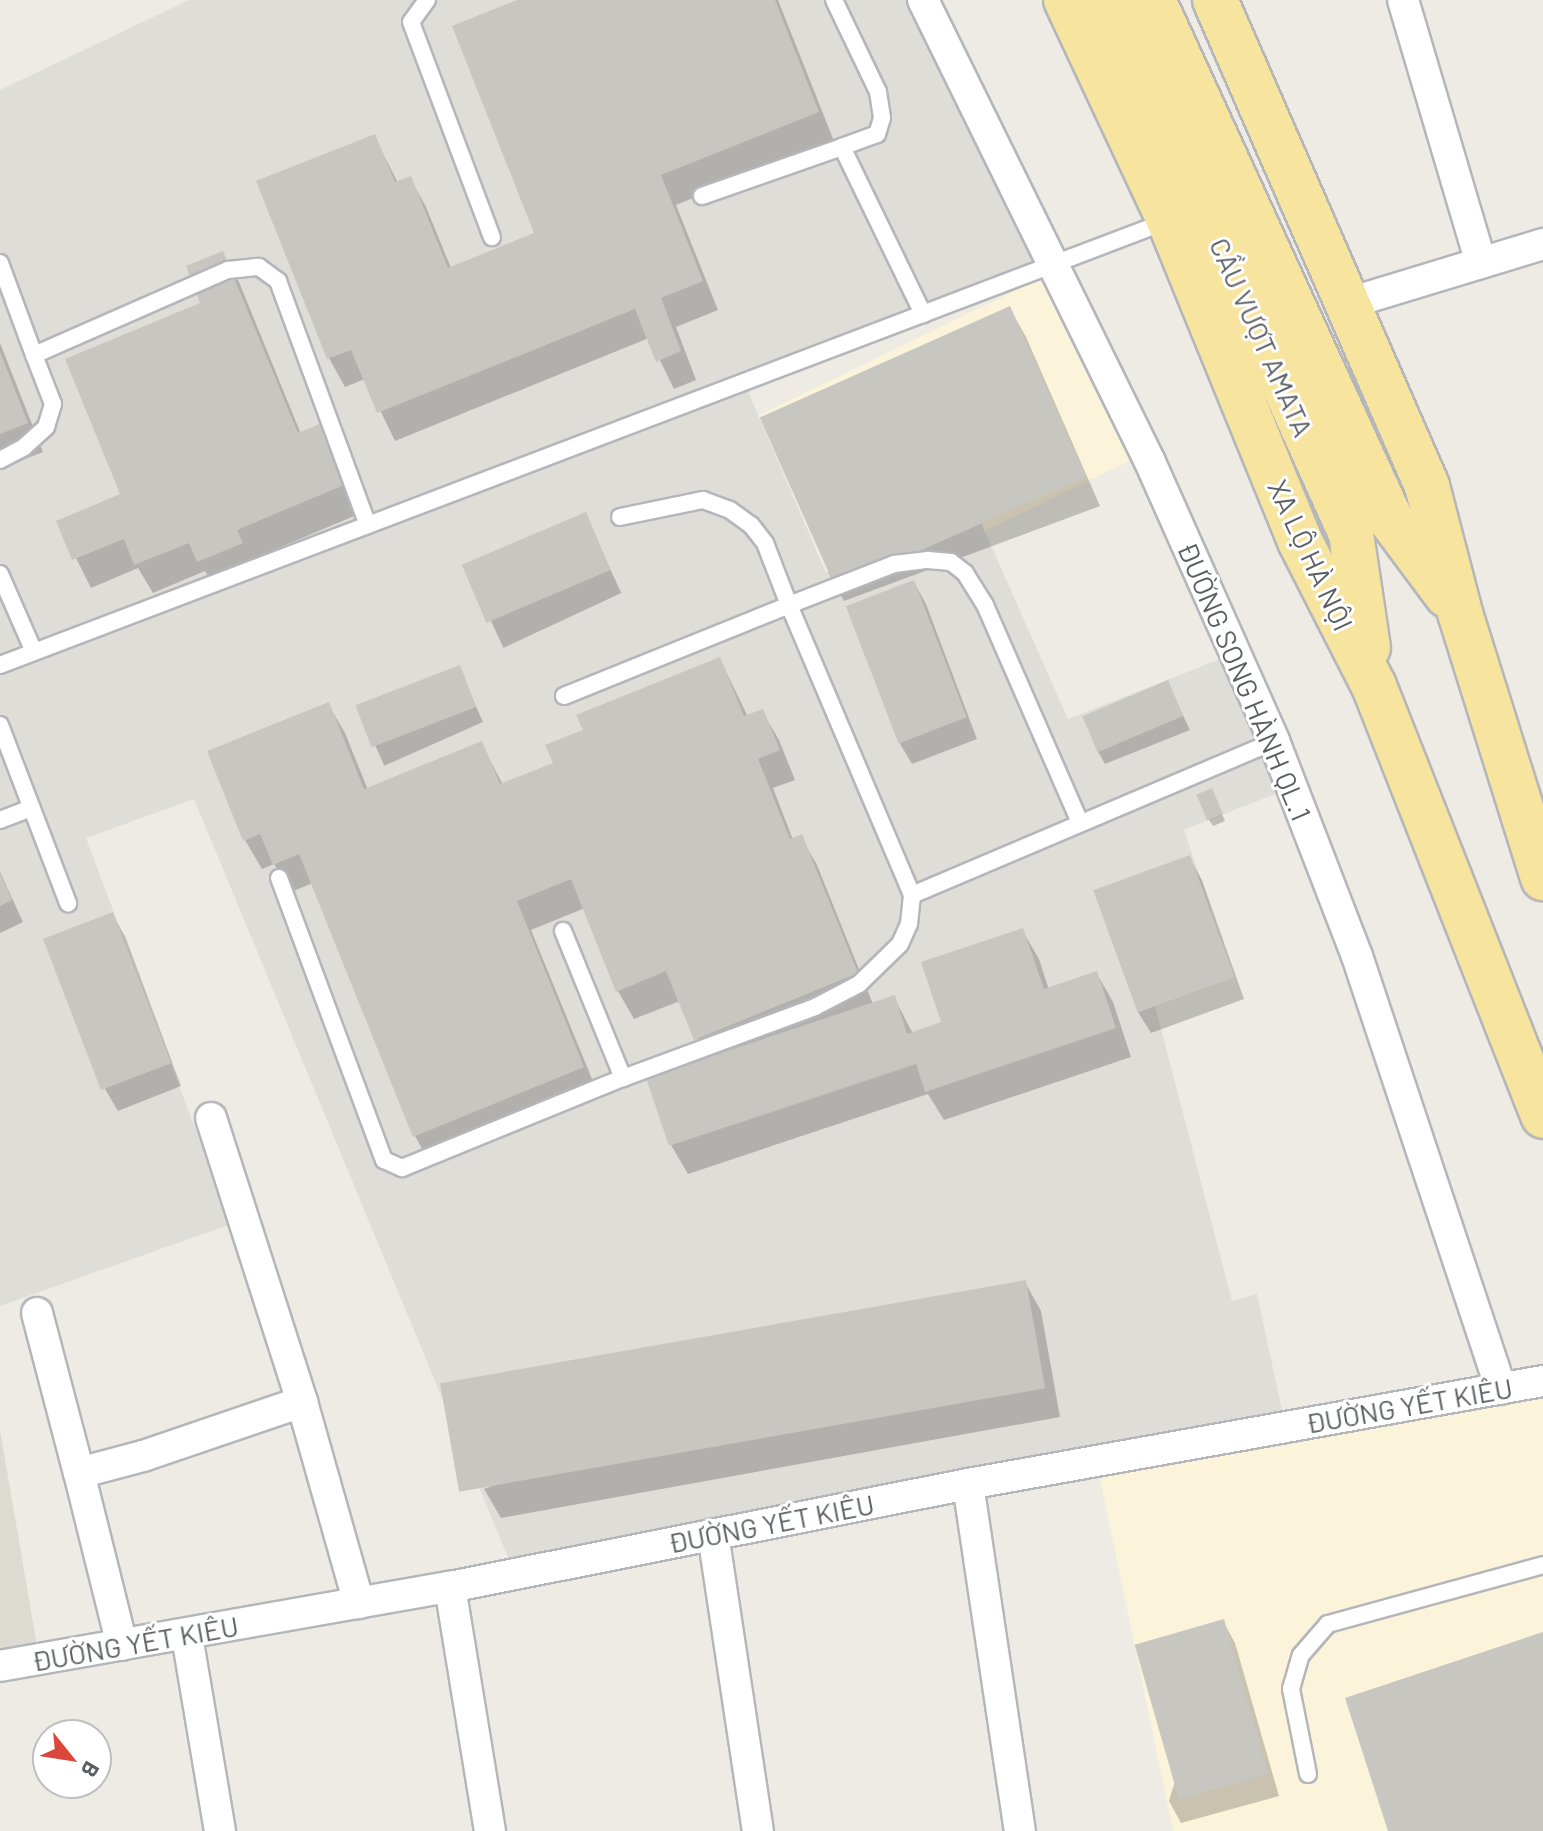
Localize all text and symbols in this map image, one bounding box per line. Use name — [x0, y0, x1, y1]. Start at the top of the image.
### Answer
street label: CẦU VƯỢT AMATA — [1203, 232, 1321, 442]
street label: XA LỘ HÀ NỘI — [1261, 474, 1361, 636]
street label: ĐƯỜNG SONG HÀNH QL.1 — [1171, 537, 1319, 825]
street label: ĐƯỜNG YẾT KIÊU — [1303, 1370, 1515, 1440]
street label: ĐƯỜNG YẾT KIÊU — [665, 1487, 877, 1559]
street label: ĐƯỜNG YẾT KIÊU — [29, 1608, 241, 1678]
north arrow — [32, 1719, 112, 1799]
text: B — [76, 1758, 106, 1782]

